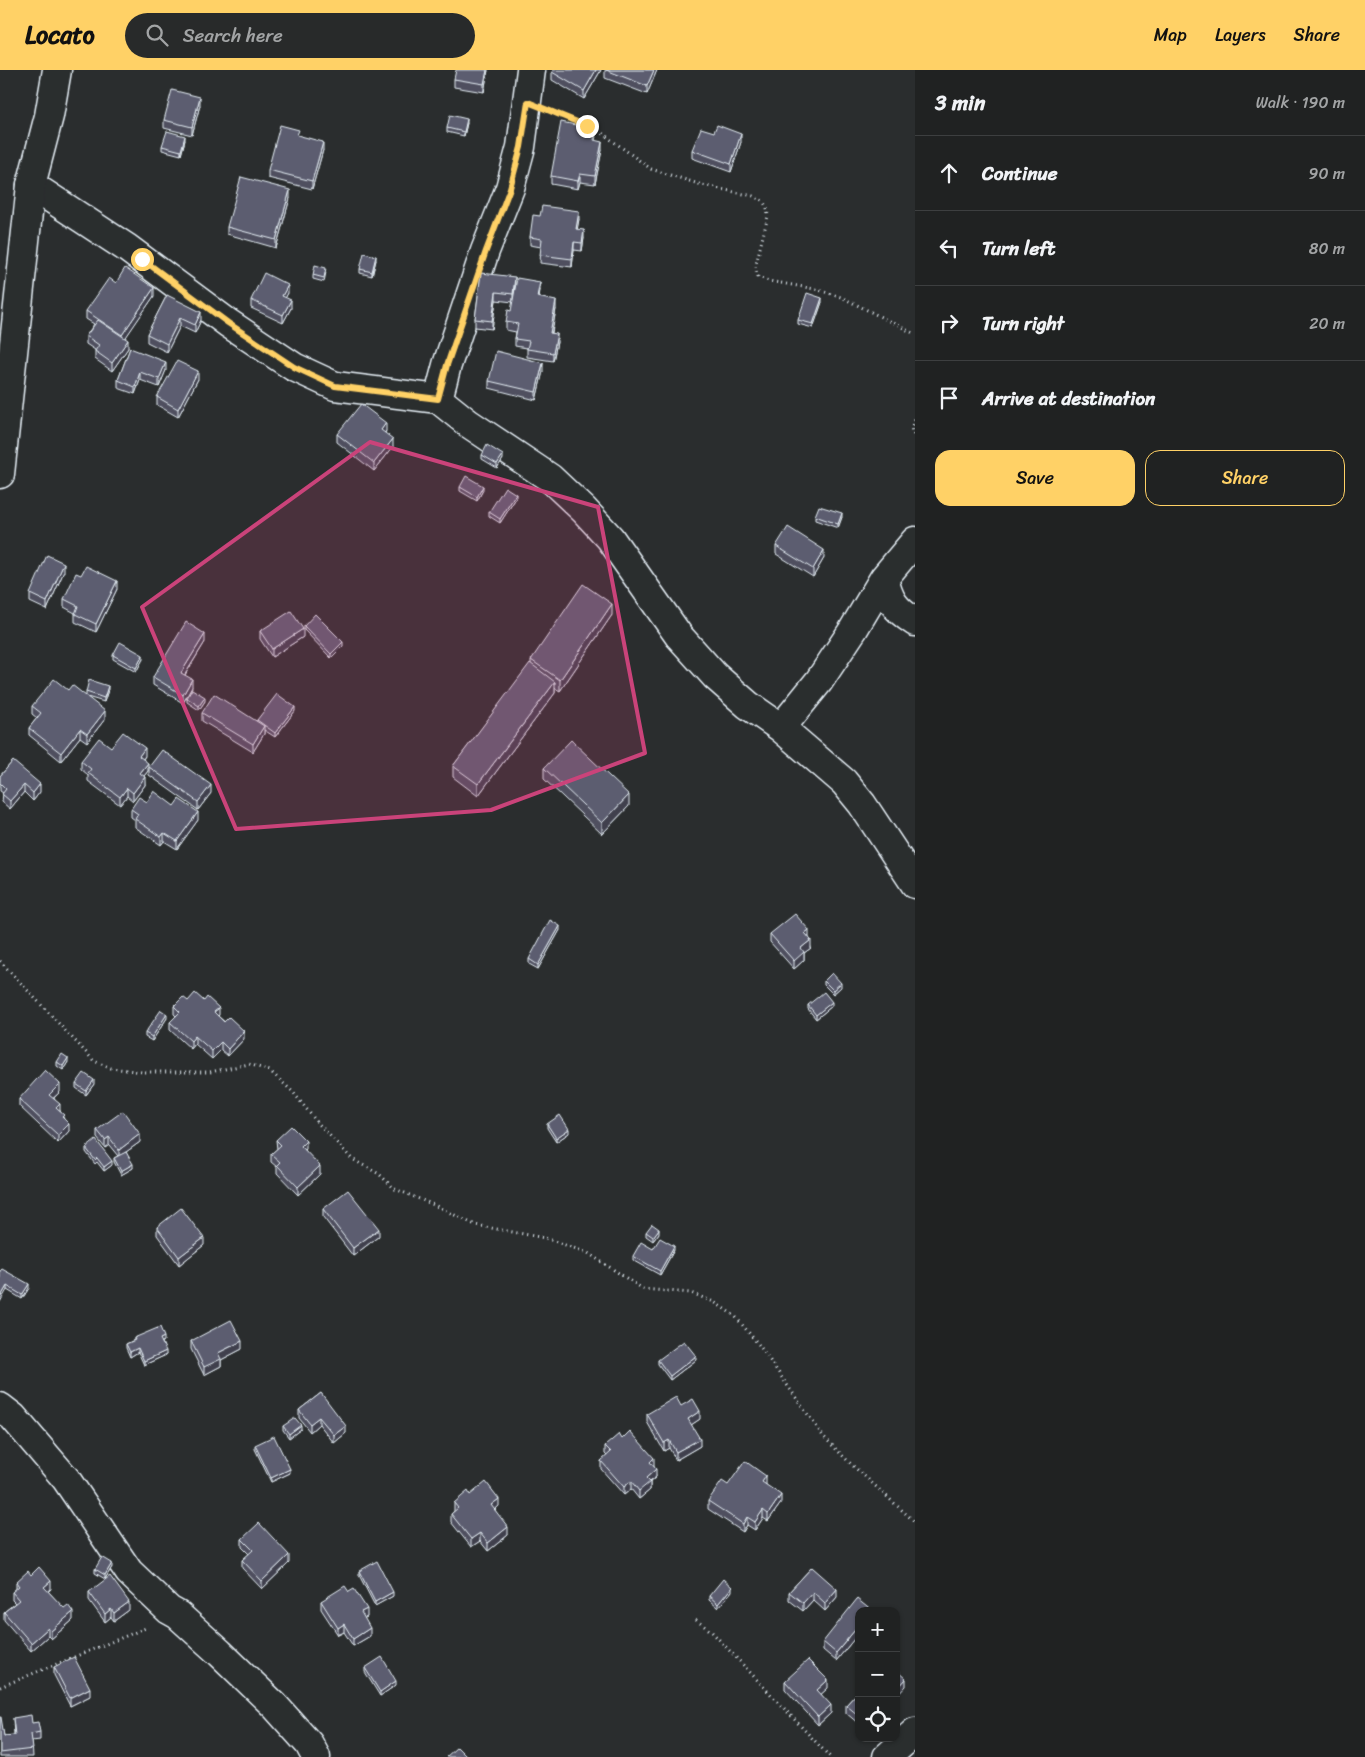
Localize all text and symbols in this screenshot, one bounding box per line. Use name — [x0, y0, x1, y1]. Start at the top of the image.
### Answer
search box — [125, 13, 475, 58]
text: Locato — [25, 14, 95, 56]
text: Search here — [183, 19, 283, 52]
text: Map — [1154, 19, 1187, 51]
text: Layers — [1215, 19, 1266, 51]
text: Share — [1294, 19, 1340, 51]
icon: search — [143, 21, 171, 49]
text: 3 min — [935, 84, 985, 122]
text: Walk · 190 m — [1256, 88, 1345, 117]
route end — [576, 115, 599, 138]
text: Continue — [982, 157, 1058, 190]
icon: ahead — [935, 159, 963, 187]
text: 90 m — [1309, 159, 1345, 188]
text: Turn left — [982, 232, 1055, 265]
icon: left — [935, 234, 963, 262]
text: 80 m — [1309, 234, 1345, 263]
route start — [131, 248, 154, 271]
text: Turn right — [982, 307, 1064, 340]
icon: right — [935, 309, 963, 337]
text: 20 m — [1309, 309, 1345, 338]
text: Arrive at destination — [982, 382, 1155, 415]
icon: arrive — [935, 384, 963, 412]
button: Save — [935, 450, 1135, 506]
button: Share — [1145, 450, 1345, 506]
map controls — [855, 1607, 900, 1742]
button: + — [855, 1607, 900, 1652]
button: − — [855, 1652, 900, 1697]
button: locate — [855, 1697, 900, 1742]

